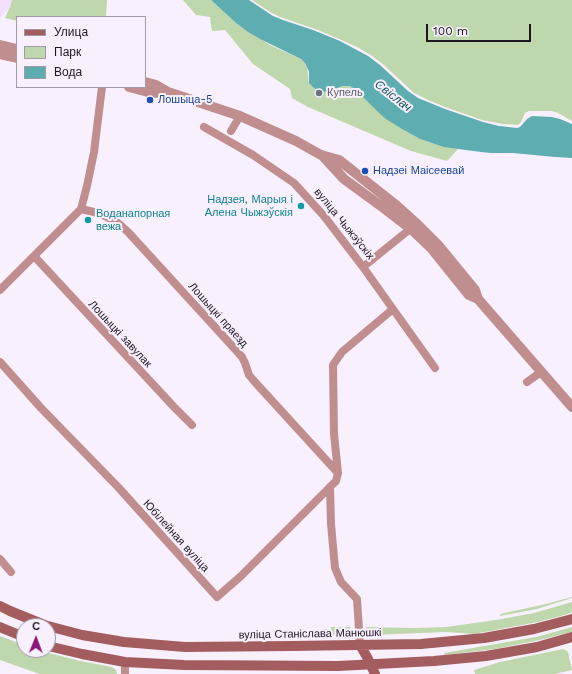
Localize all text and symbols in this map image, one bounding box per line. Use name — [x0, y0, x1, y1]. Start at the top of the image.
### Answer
legend — [16, 16, 146, 88]
scale bar — [428, 16, 533, 42]
text: 100 m — [433, 24, 468, 38]
text: Улица — [54, 25, 88, 39]
text: Парк — [54, 45, 81, 59]
text: Вода — [54, 65, 82, 79]
water label: Свіслач — [372, 77, 414, 115]
place label: Купель — [327, 86, 363, 100]
marker: Купель — [314, 88, 324, 98]
place label: Лошыца-5 — [158, 93, 212, 107]
marker: Лошыца-5 — [145, 95, 155, 105]
place label: Надзеі Маісеевай — [373, 164, 464, 178]
marker: Надзеі Маісеевай — [360, 166, 370, 176]
street label: вуліца Чыжэўскіх — [311, 186, 377, 262]
place label: Надзея, Марыя і Алена Чыжэўскія — [205, 193, 293, 219]
marker: Надзея, Марыя і Алена Чыжэўскія — [296, 201, 306, 211]
place label: Воданапорная вежа — [96, 207, 170, 233]
marker: Воданапорная вежа — [83, 215, 93, 225]
street label: Лошыцкі праезд — [185, 280, 251, 350]
street label: Лошыцкі завулак — [86, 298, 154, 370]
street label: Юбілейная вуліца — [140, 497, 212, 575]
north arrow — [16, 618, 56, 658]
text: С — [32, 620, 40, 633]
street label: вуліца Станіслава Манюшкі — [238, 626, 382, 642]

